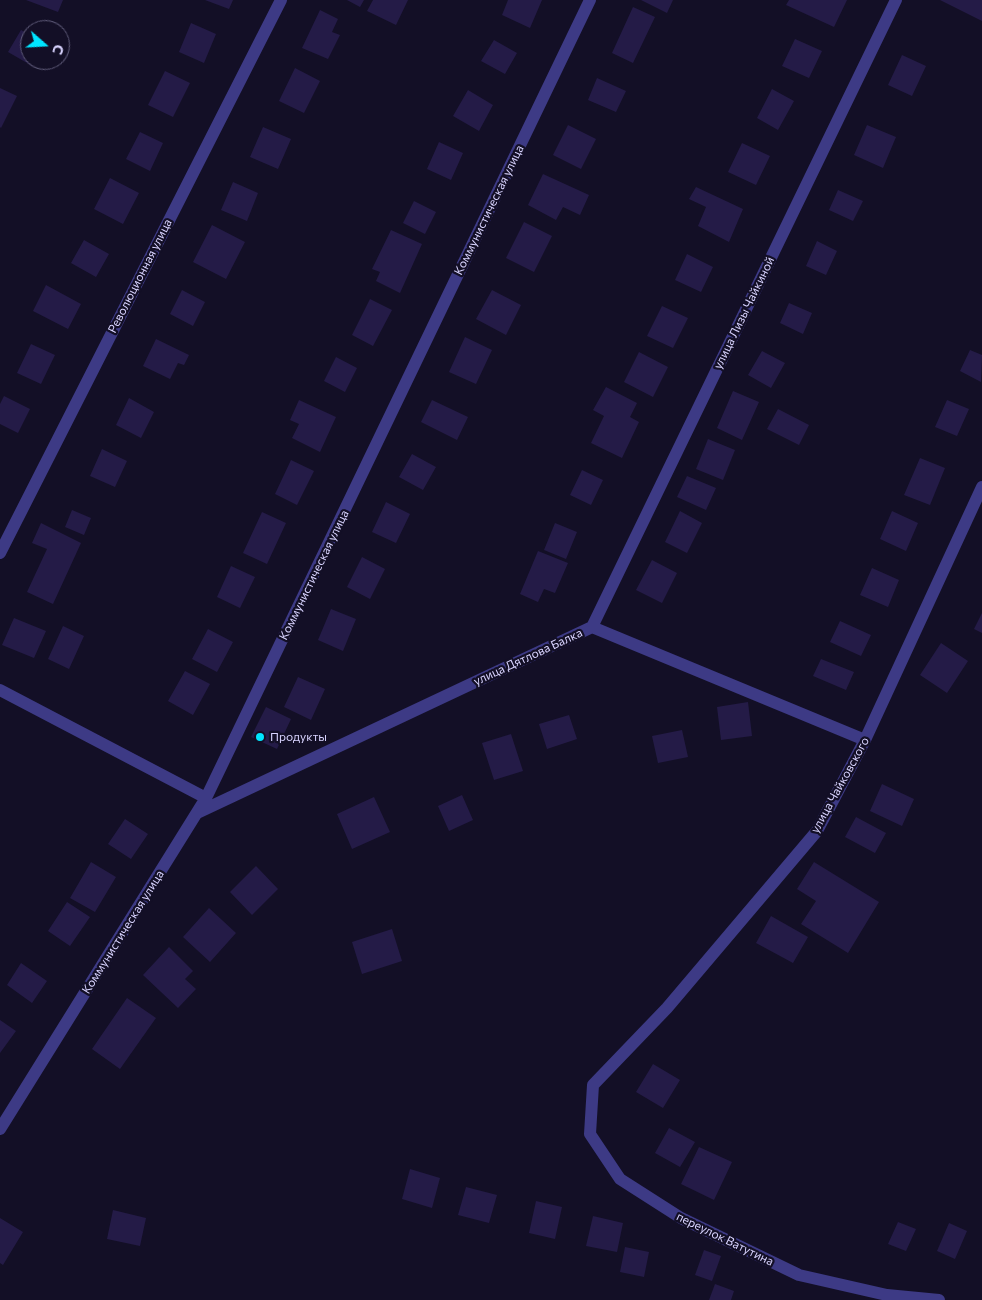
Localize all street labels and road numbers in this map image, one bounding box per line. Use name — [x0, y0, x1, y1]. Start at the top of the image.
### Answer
street label: Коммунистическая улица — [451, 143, 527, 277]
street label: Революционная улица — [105, 217, 175, 335]
street label: улица Лизы Чайкиной — [711, 254, 777, 372]
street label: Коммунистическая улица — [276, 508, 352, 642]
street label: улица Дятлова Балка — [471, 625, 585, 689]
street label: улица Чайковского — [808, 734, 872, 836]
street label: Коммунистическая улица — [79, 868, 167, 996]
street label: переулок Ватутина — [674, 1209, 776, 1269]

